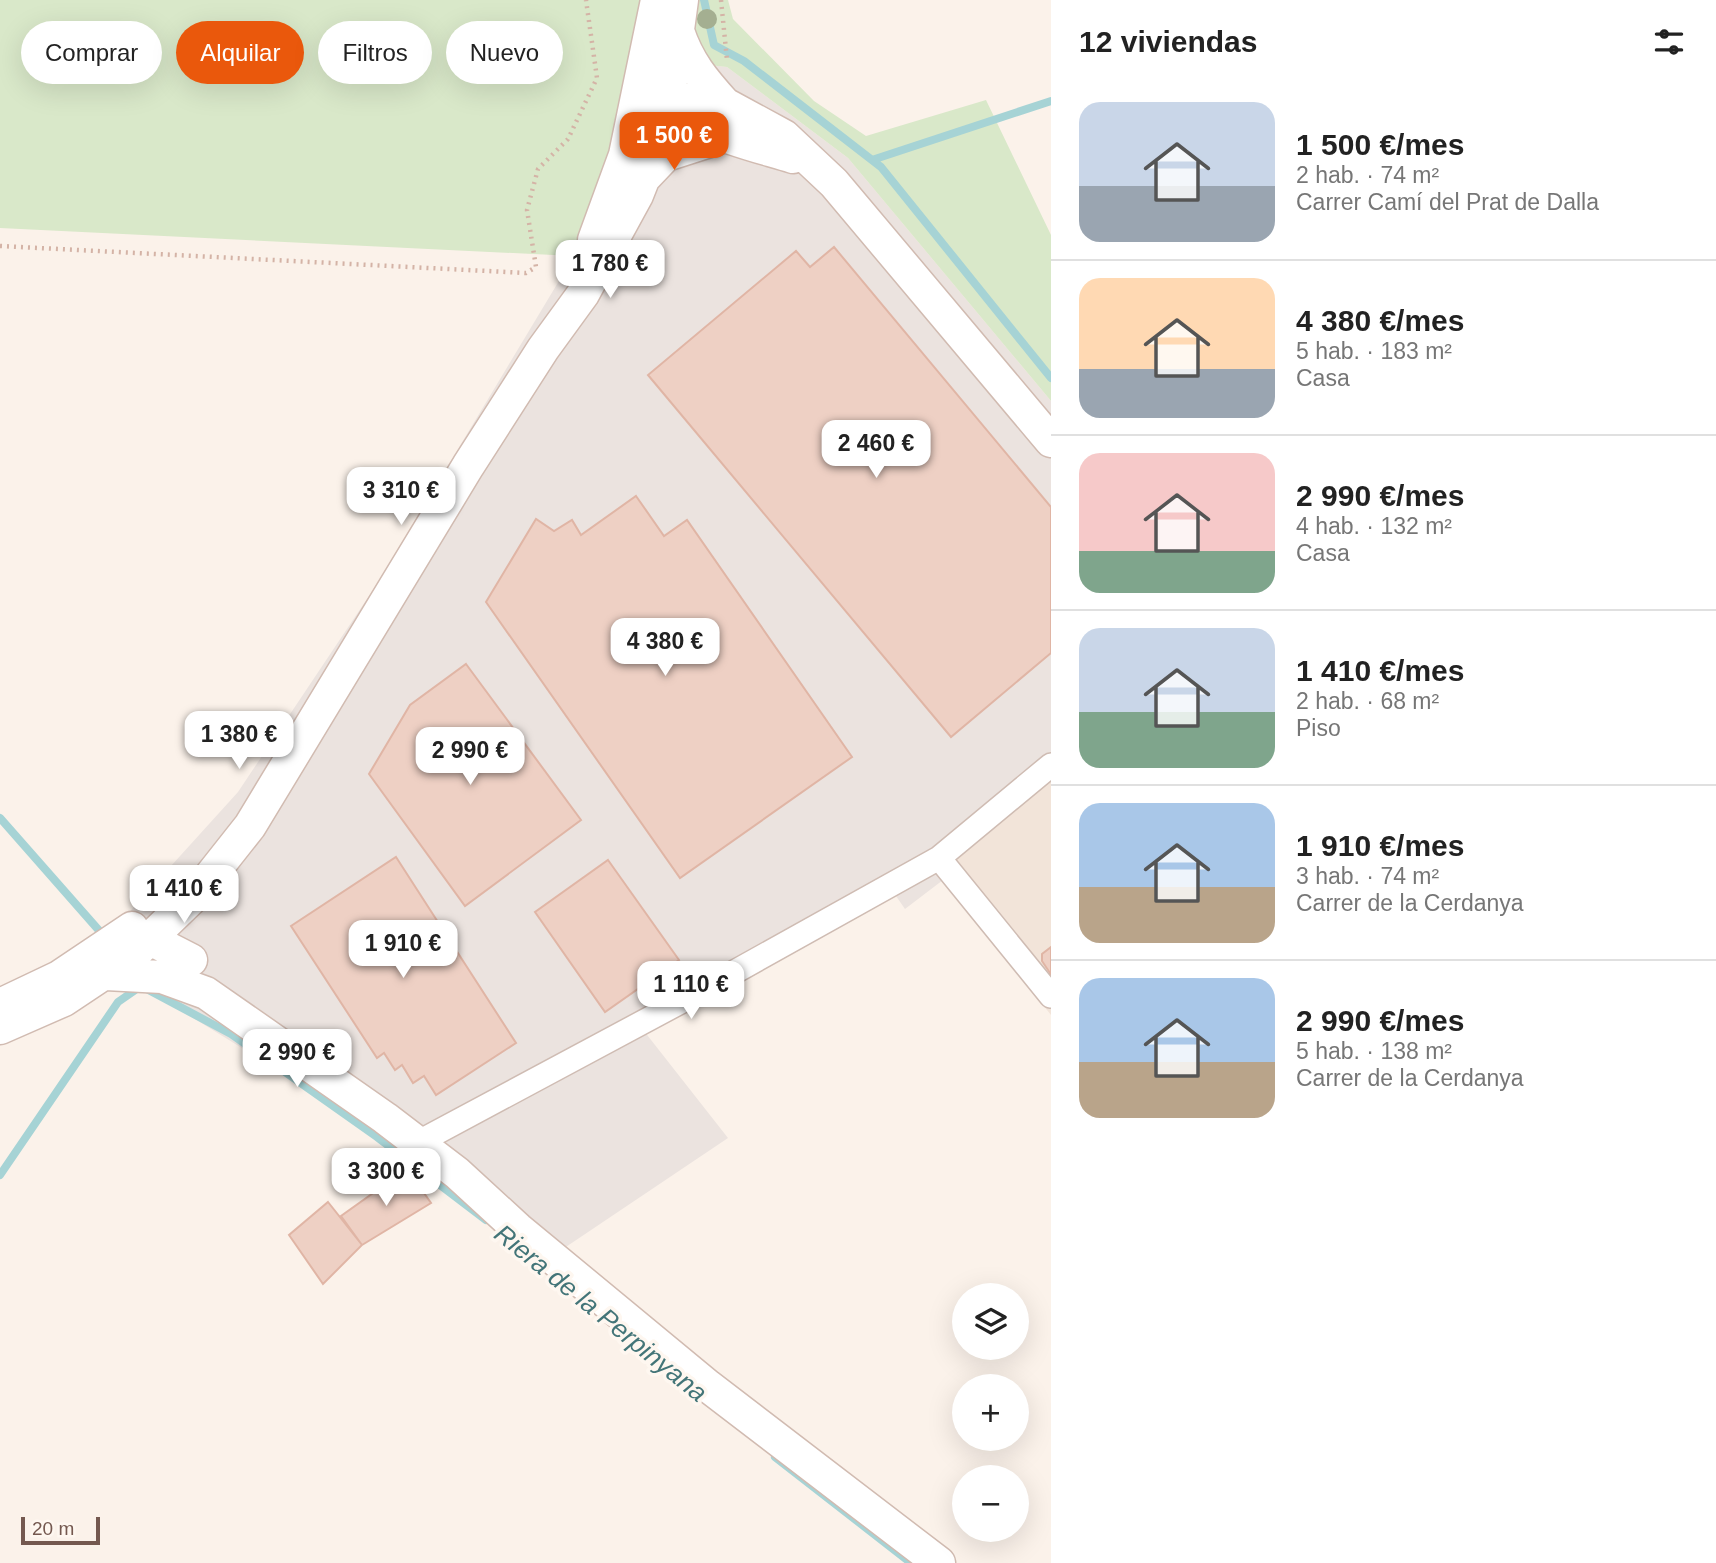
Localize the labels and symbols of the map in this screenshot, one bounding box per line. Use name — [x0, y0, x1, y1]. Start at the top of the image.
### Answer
pin: 1 500 € — [609, 113, 739, 172]
pin: 1 780 € — [545, 240, 675, 300]
pin: 2 460 € — [811, 420, 941, 480]
pin: 3 310 € — [336, 468, 466, 527]
pin: 4 380 € — [600, 618, 730, 678]
pin: 1 380 € — [174, 712, 304, 771]
pin: 2 990 € — [405, 728, 535, 787]
pin: 1 410 € — [119, 866, 249, 925]
pin: 1 910 € — [338, 920, 468, 980]
pin: 1 110 € — [626, 962, 756, 1021]
pin: 2 990 € — [232, 1030, 362, 1089]
pin: 3 300 € — [321, 1148, 451, 1208]
water label: Riera de la Perpinyana — [489, 1218, 713, 1408]
scale bar — [21, 1514, 100, 1546]

